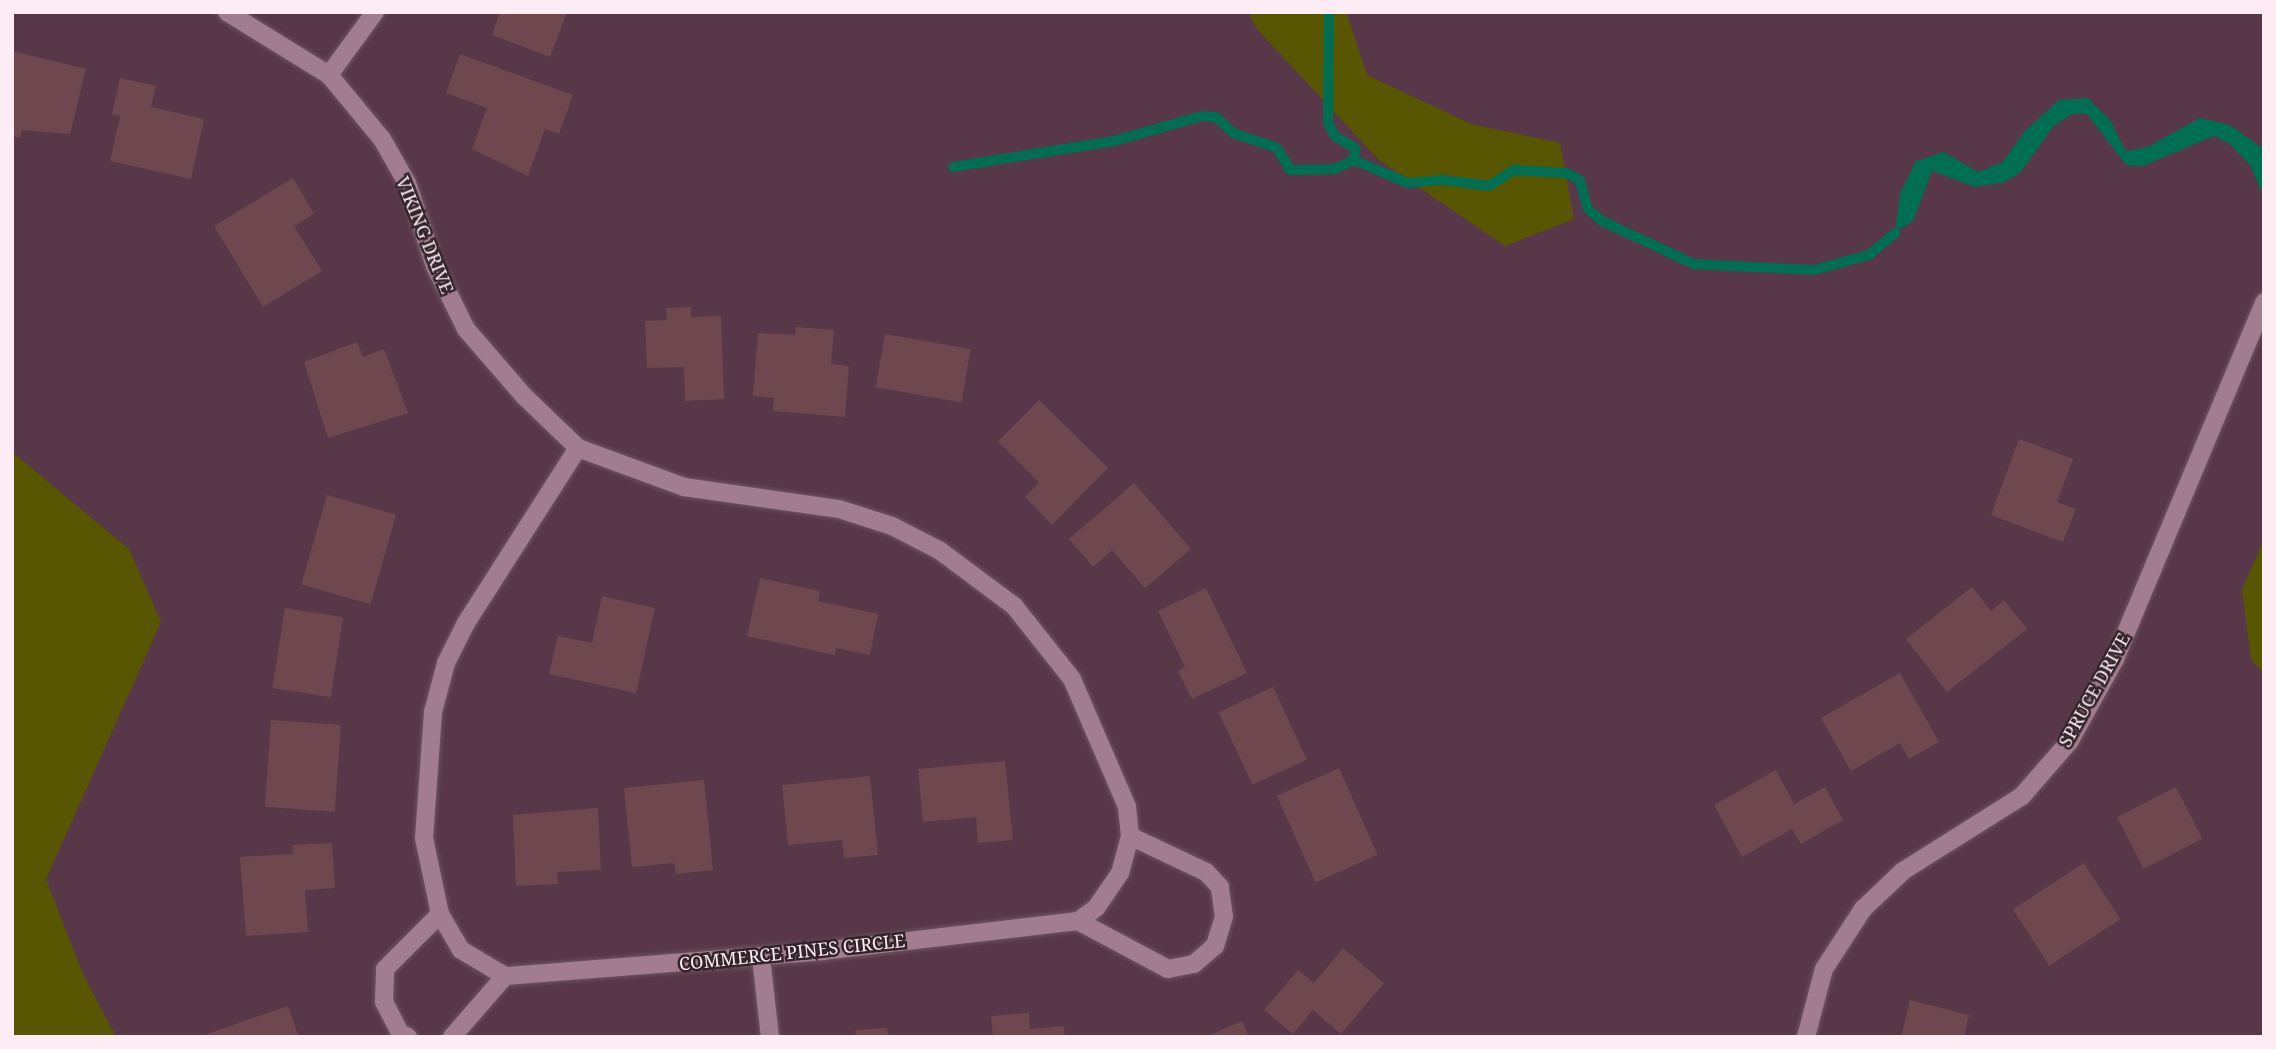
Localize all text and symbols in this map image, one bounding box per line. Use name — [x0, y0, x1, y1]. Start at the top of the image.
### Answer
street label: VIKING DRIVE — [392, 173, 458, 297]
street label: SPRUCE DRIVE — [2054, 629, 2134, 751]
street label: COMMERCE PINES CIRCLE — [678, 929, 906, 975]

